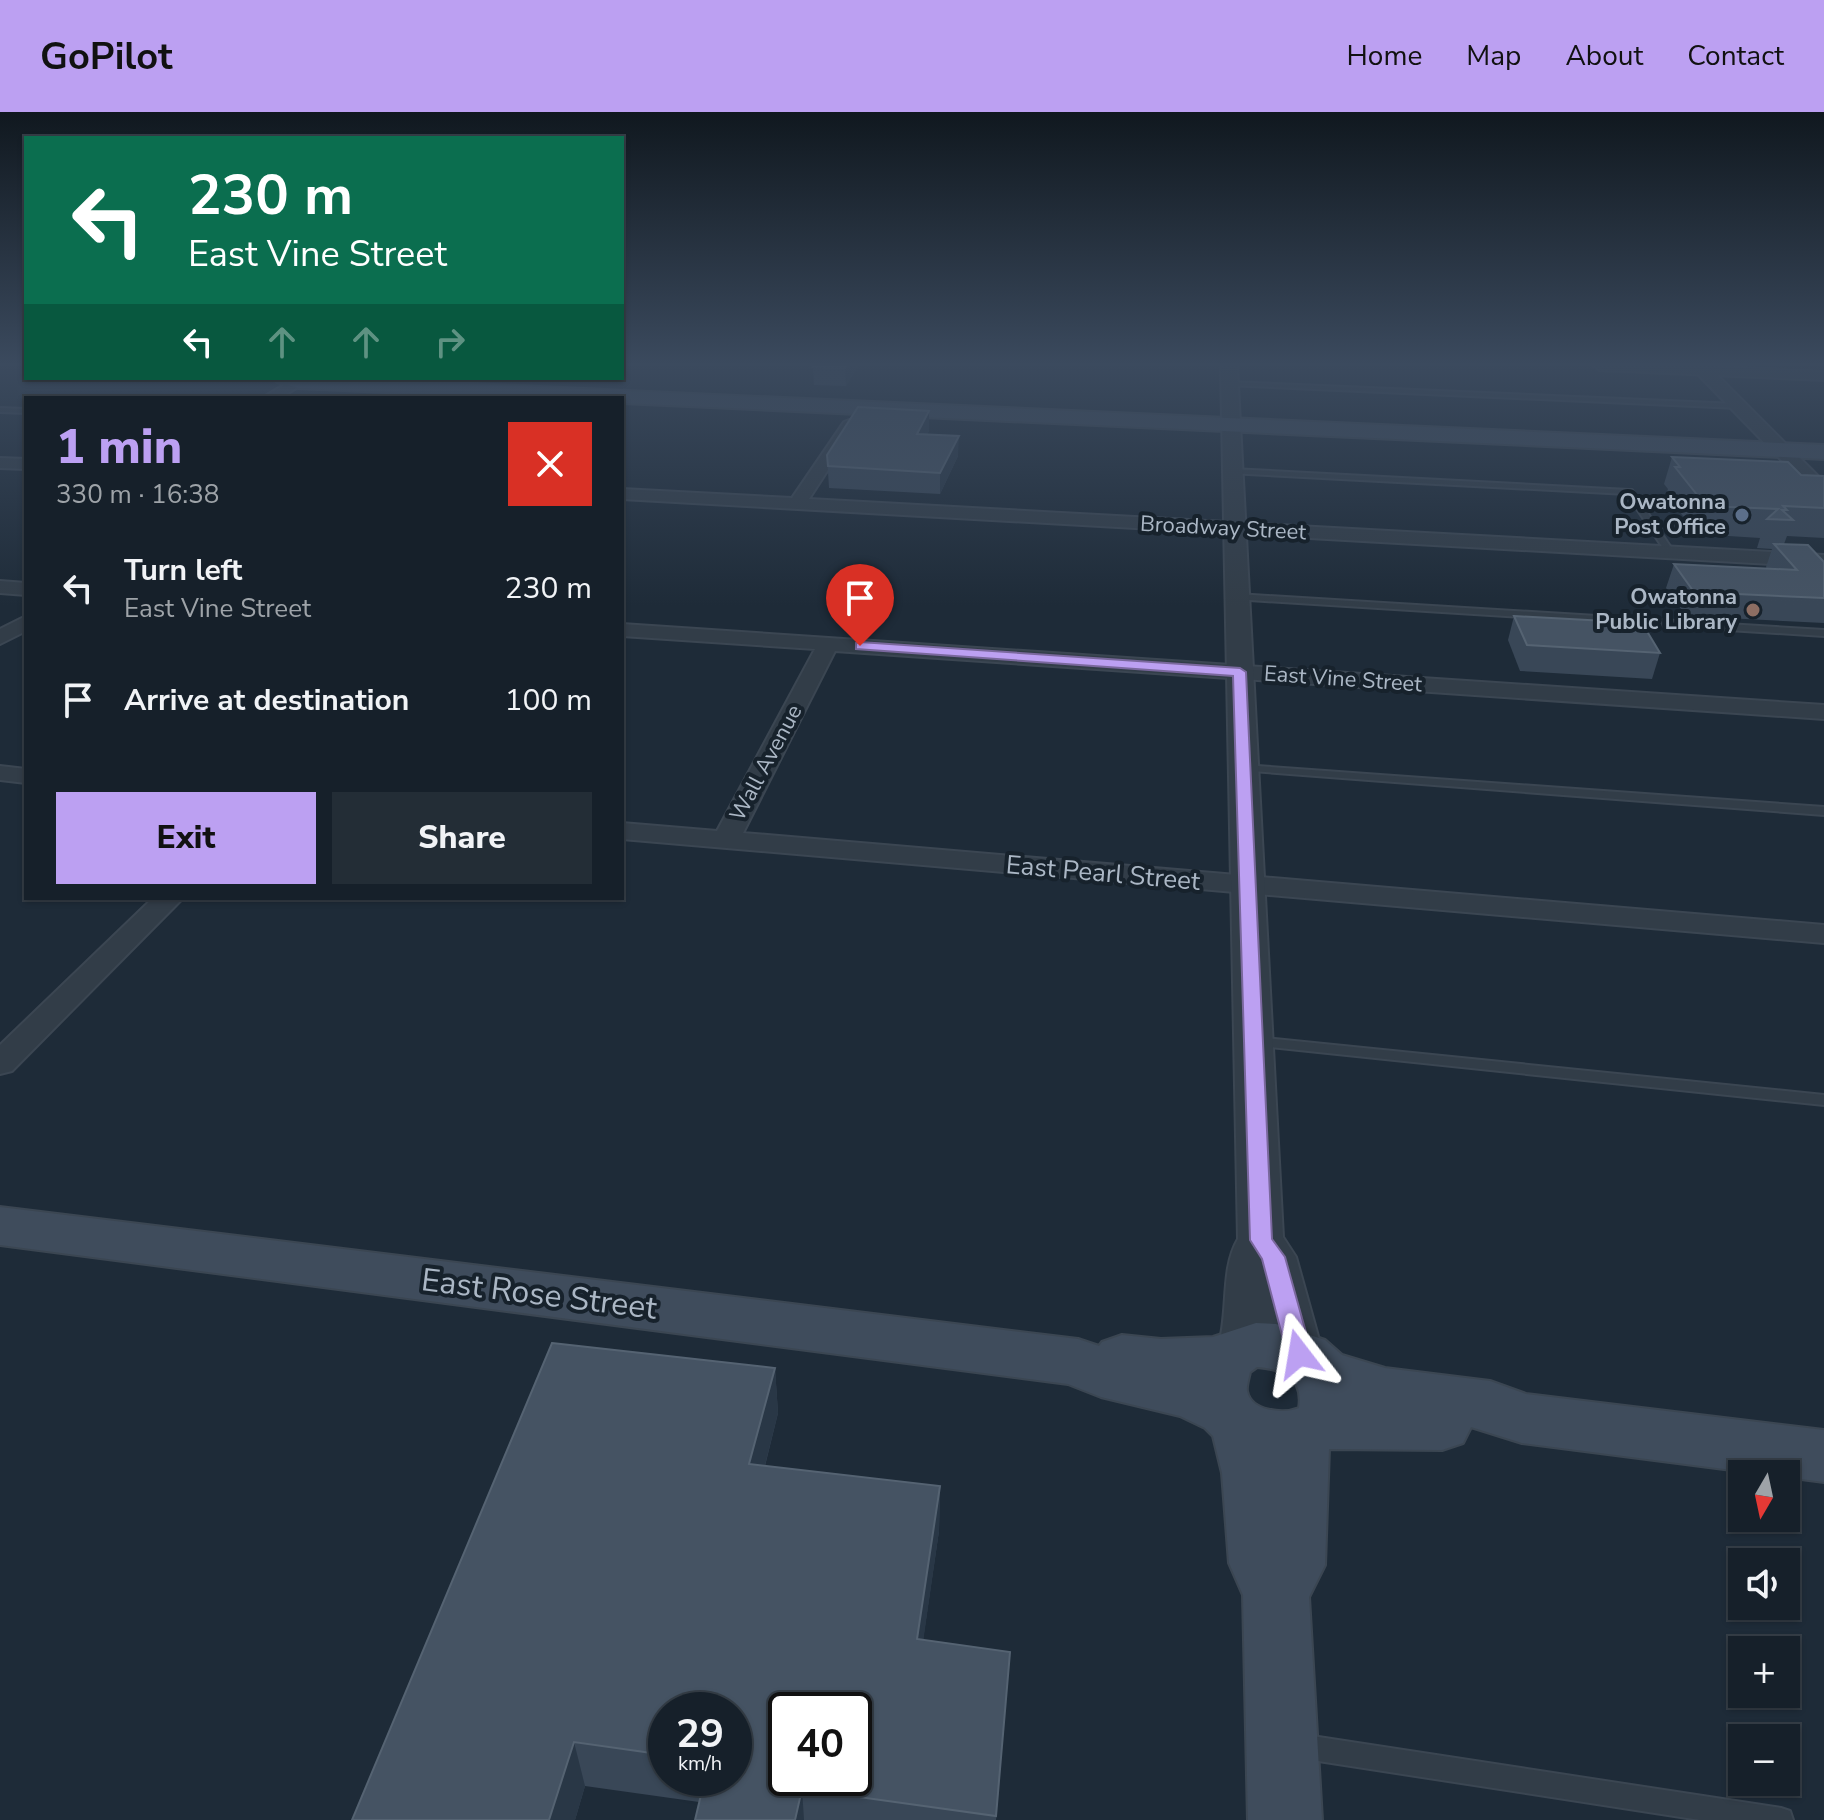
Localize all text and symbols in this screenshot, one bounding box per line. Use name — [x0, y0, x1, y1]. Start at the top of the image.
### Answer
text: GoPilot — [40, 31, 173, 82]
text: Home — [1347, 37, 1422, 75]
text: Map — [1466, 37, 1521, 75]
text: About — [1565, 37, 1643, 75]
text: Contact — [1687, 37, 1784, 75]
text: 230 m — [188, 157, 353, 234]
icon: left — [56, 168, 160, 272]
text: East Vine Street — [188, 230, 447, 279]
icon: left — [176, 320, 220, 364]
icon: ahead — [260, 320, 304, 364]
icon: ahead — [344, 320, 388, 364]
icon: right — [428, 320, 472, 364]
text: 1 min — [56, 414, 182, 480]
button: close — [508, 422, 592, 506]
text: 330 m · 16:38 — [56, 477, 219, 512]
place label: Owatonna Post Office — [1614, 487, 1726, 542]
marker: Owatonna Post Office — [1733, 506, 1751, 524]
street label: Broadway Street — [1139, 509, 1307, 547]
text: Turn left — [124, 550, 242, 591]
pin — [826, 564, 894, 646]
icon: left — [56, 566, 100, 610]
text: 230 m — [505, 568, 592, 609]
icon: arrive — [838, 576, 882, 620]
place label: Owatonna Public Library — [1595, 582, 1737, 637]
text: East Vine Street — [124, 591, 311, 626]
marker: Owatonna Public Library — [1744, 601, 1762, 619]
street label: East Vine Street — [1263, 659, 1423, 700]
icon: arrive — [56, 678, 100, 722]
text: Arrive at destination — [124, 680, 409, 721]
text: 100 m — [505, 680, 592, 721]
street label: Wall Avenue — [723, 699, 809, 827]
button: Exit — [56, 792, 316, 884]
button: Share — [332, 792, 592, 884]
street label: East Pearl Street — [1004, 847, 1203, 899]
street label: East Rose Street — [419, 1258, 660, 1330]
position arrow — [1257, 1312, 1341, 1396]
north arrow — [1728, 1460, 1800, 1532]
map controls — [1728, 1460, 1800, 1796]
button: sound — [1728, 1548, 1800, 1620]
button: + — [1728, 1636, 1800, 1708]
speed limit sign: 40 — [768, 1692, 872, 1796]
text: 29 — [676, 1707, 724, 1761]
button: − — [1728, 1724, 1800, 1796]
text: km/h — [678, 1750, 722, 1777]

